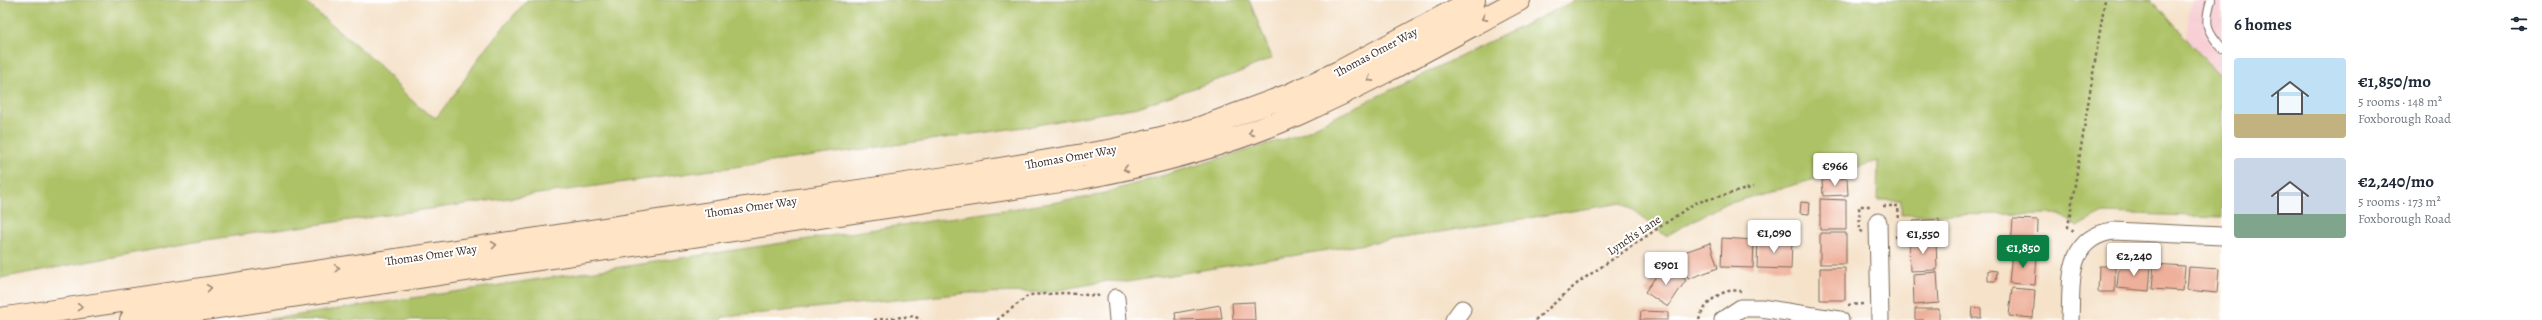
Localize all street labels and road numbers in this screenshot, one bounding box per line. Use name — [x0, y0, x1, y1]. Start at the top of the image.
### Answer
street label: Thomas Omer Way — [1332, 23, 1421, 81]
street label: Thomas Omer Way — [1024, 141, 1118, 173]
street label: Thomas Omer Way — [704, 193, 798, 221]
street label: Lynch's Lane — [1604, 211, 1664, 259]
street label: Thomas Omer Way — [384, 241, 478, 269]

